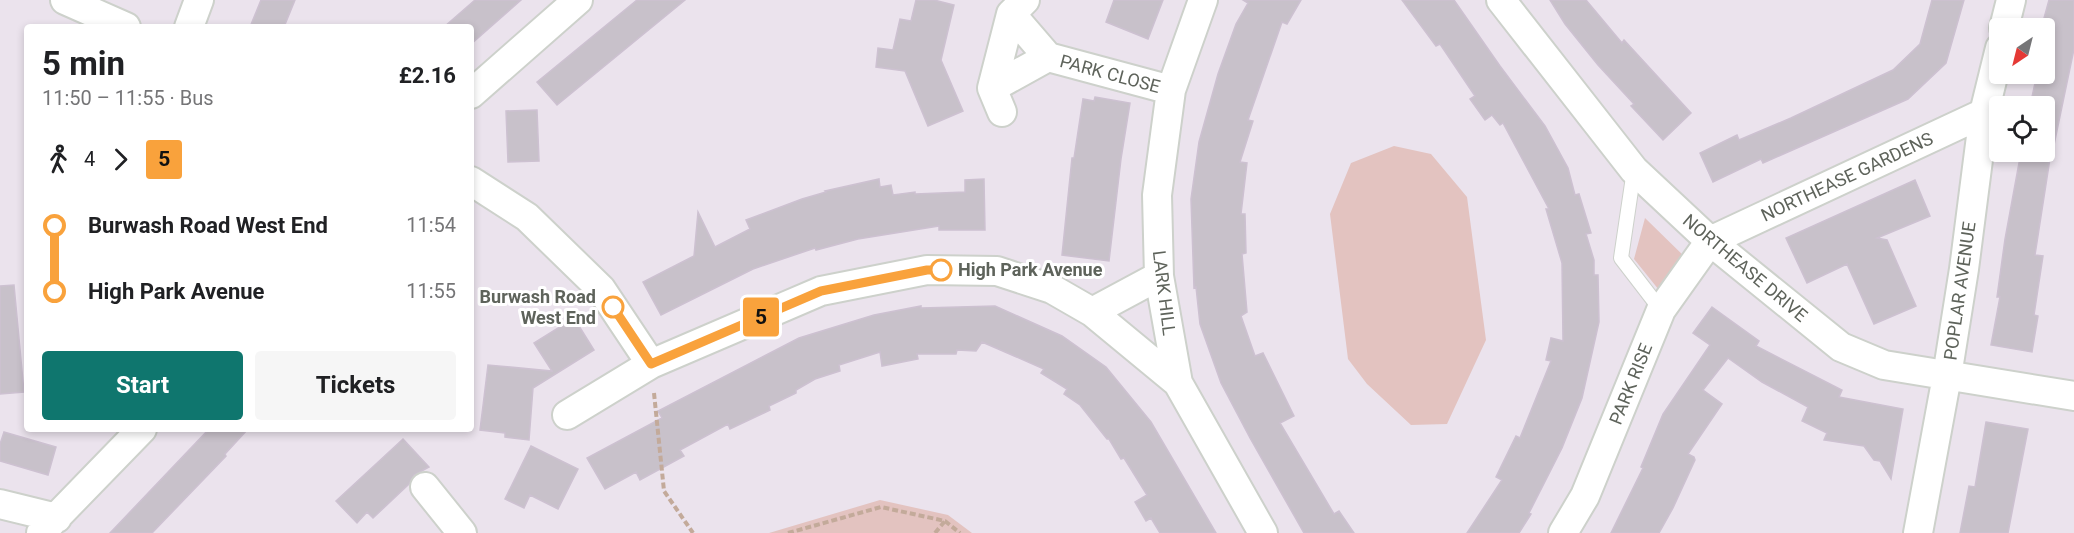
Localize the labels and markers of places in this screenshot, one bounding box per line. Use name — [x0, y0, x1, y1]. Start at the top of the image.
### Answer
marker: High Park Avenue — [930, 259, 952, 281]
place label: High Park Avenue — [958, 259, 1103, 280]
place label: Burwash Road West End — [480, 286, 596, 328]
marker: Burwash Road West End — [602, 296, 624, 318]

